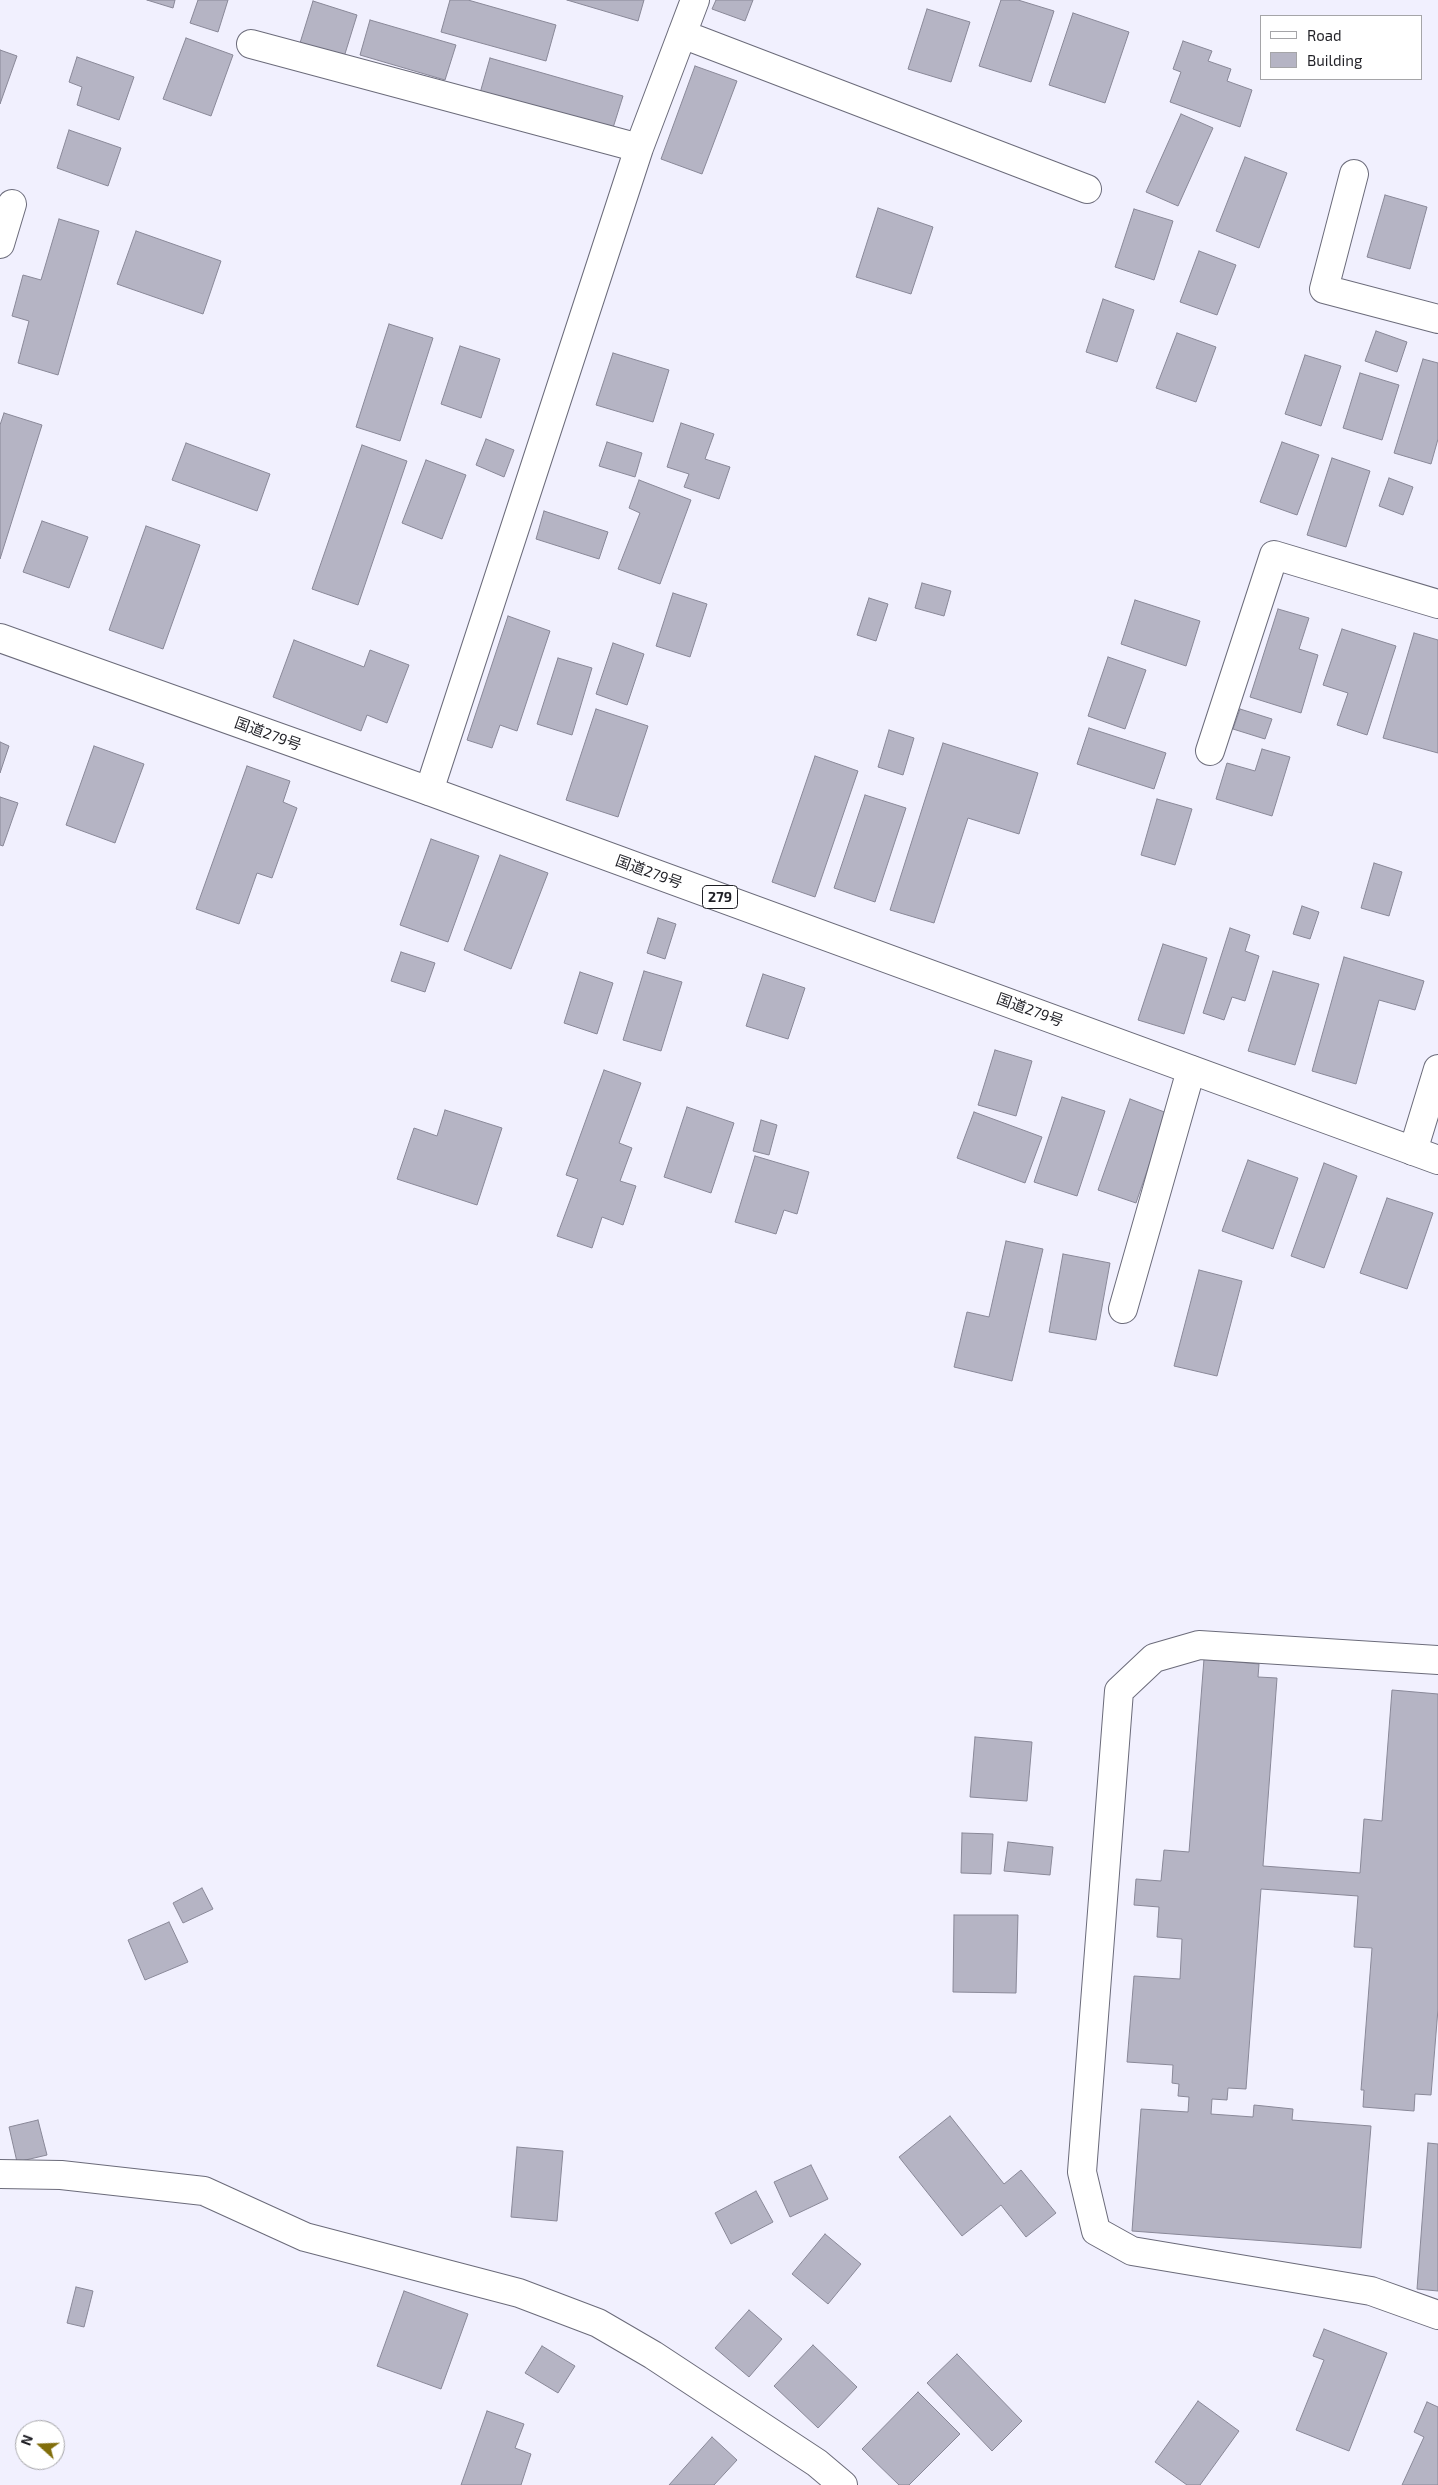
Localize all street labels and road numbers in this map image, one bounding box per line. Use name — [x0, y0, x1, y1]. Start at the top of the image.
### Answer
street label: 国道279号 — [232, 714, 304, 754]
street label: 国道279号 — [613, 852, 685, 892]
road number: 279 — [702, 886, 738, 909]
street label: 国道279号 — [994, 990, 1066, 1030]

